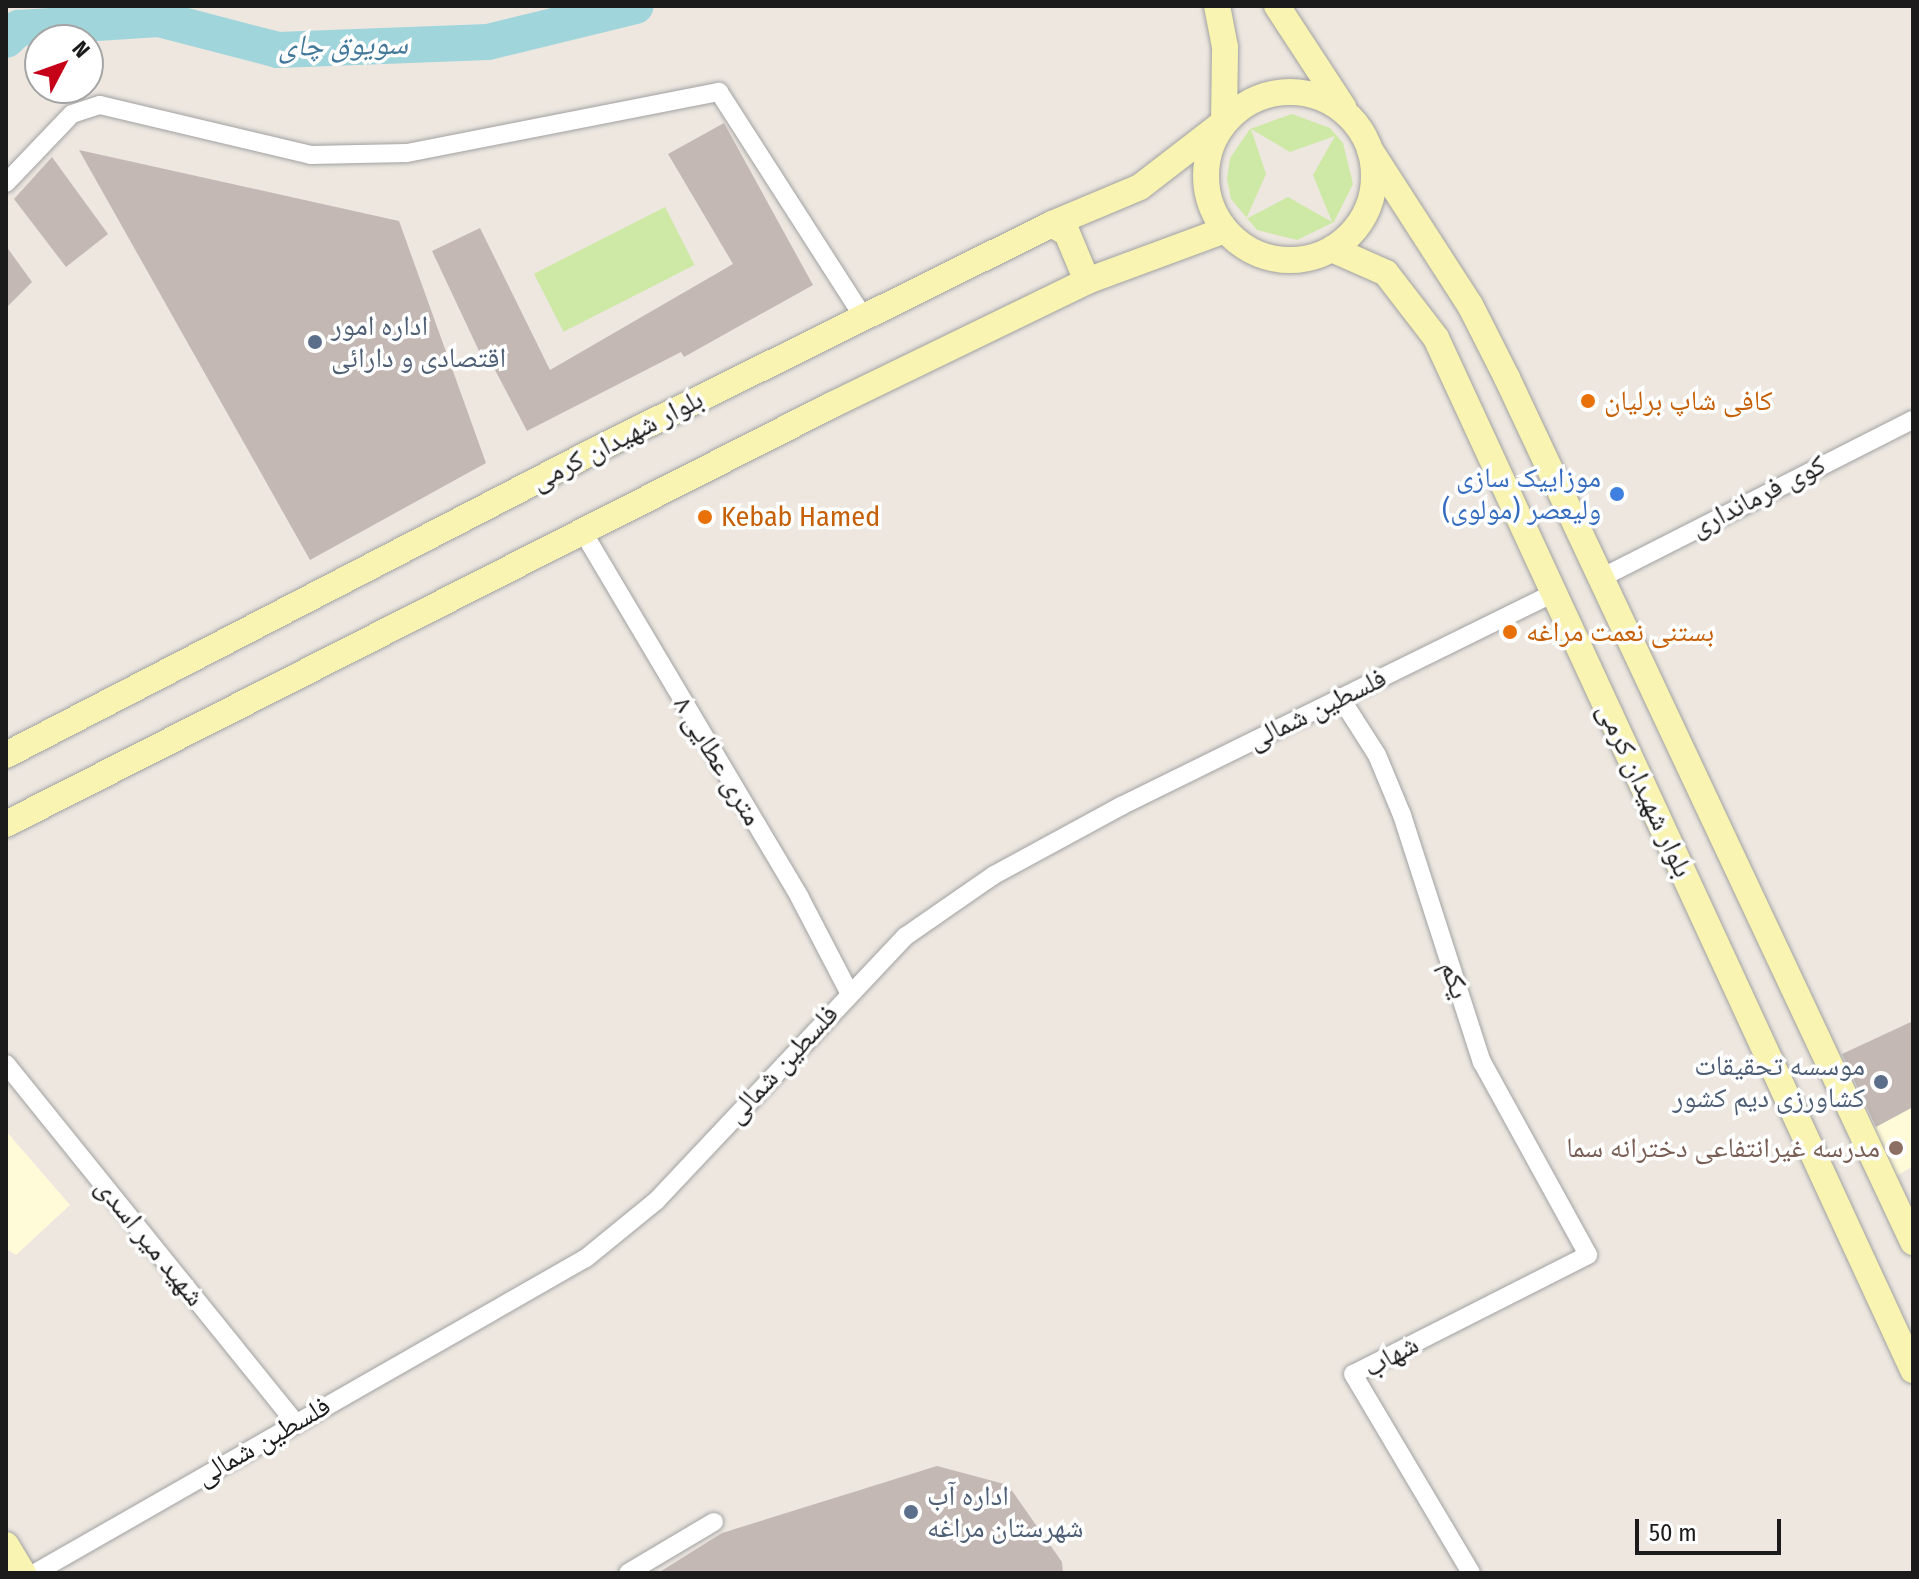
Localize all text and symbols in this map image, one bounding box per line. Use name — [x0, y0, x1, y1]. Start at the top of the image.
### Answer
north arrow — [24, 24, 104, 104]
water label: سویوق چای — [278, 26, 408, 64]
text: N — [66, 35, 95, 63]
place label: اداره امور اقتصادی و دارائی — [331, 309, 506, 375]
marker: اداره امور اقتصادی و دارائی — [306, 333, 324, 351]
street label: بلوار شهیدان کرمی — [525, 382, 709, 498]
place label: کافی شاپ برلیان — [1604, 384, 1773, 418]
marker: کافی شاپ برلیان — [1579, 392, 1597, 410]
street label: کوی فرمانداری — [1685, 448, 1831, 544]
place label: موزاییک سازی ولیعصر (مولوی) — [1442, 461, 1601, 527]
marker: موزاییک سازی ولیعصر (مولوی) — [1608, 485, 1626, 503]
place label: Kebab Hamed — [721, 500, 880, 534]
marker: Kebab Hamed — [696, 508, 714, 526]
place label: بستنی نعمت مراغه — [1526, 615, 1714, 649]
marker: بستنی نعمت مراغه — [1501, 623, 1519, 641]
street label: فلسطین شمالی — [1242, 661, 1392, 757]
street label: ۸ متری عطایی — [666, 690, 770, 832]
street label: بلوار شهیدان کرمی — [1590, 697, 1700, 883]
street label: یکم — [1433, 957, 1477, 1003]
street label: فلسطین شمالی — [719, 998, 845, 1130]
place label: موسسه تحقیقات کشاورزی دیم کشور — [1672, 1049, 1865, 1115]
marker: موسسه تحقیقات کشاورزی دیم کشور — [1872, 1073, 1890, 1091]
place label: مدرسه غیرانتفاعی دخترانه سما — [1566, 1131, 1880, 1165]
marker: مدرسه غیرانتفاعی دخترانه سما — [1887, 1139, 1905, 1157]
street label: شهید میر اسدی — [88, 1171, 212, 1313]
street label: شهاب — [1358, 1327, 1424, 1385]
street label: فلسطین شمالی — [190, 1389, 336, 1493]
place label: اداره آب شهرستان مراغه — [927, 1479, 1084, 1545]
marker: اداره آب شهرستان مراغه — [902, 1503, 920, 1521]
scale bar — [1639, 1503, 1785, 1553]
text: 50 m — [1649, 1519, 1697, 1547]

